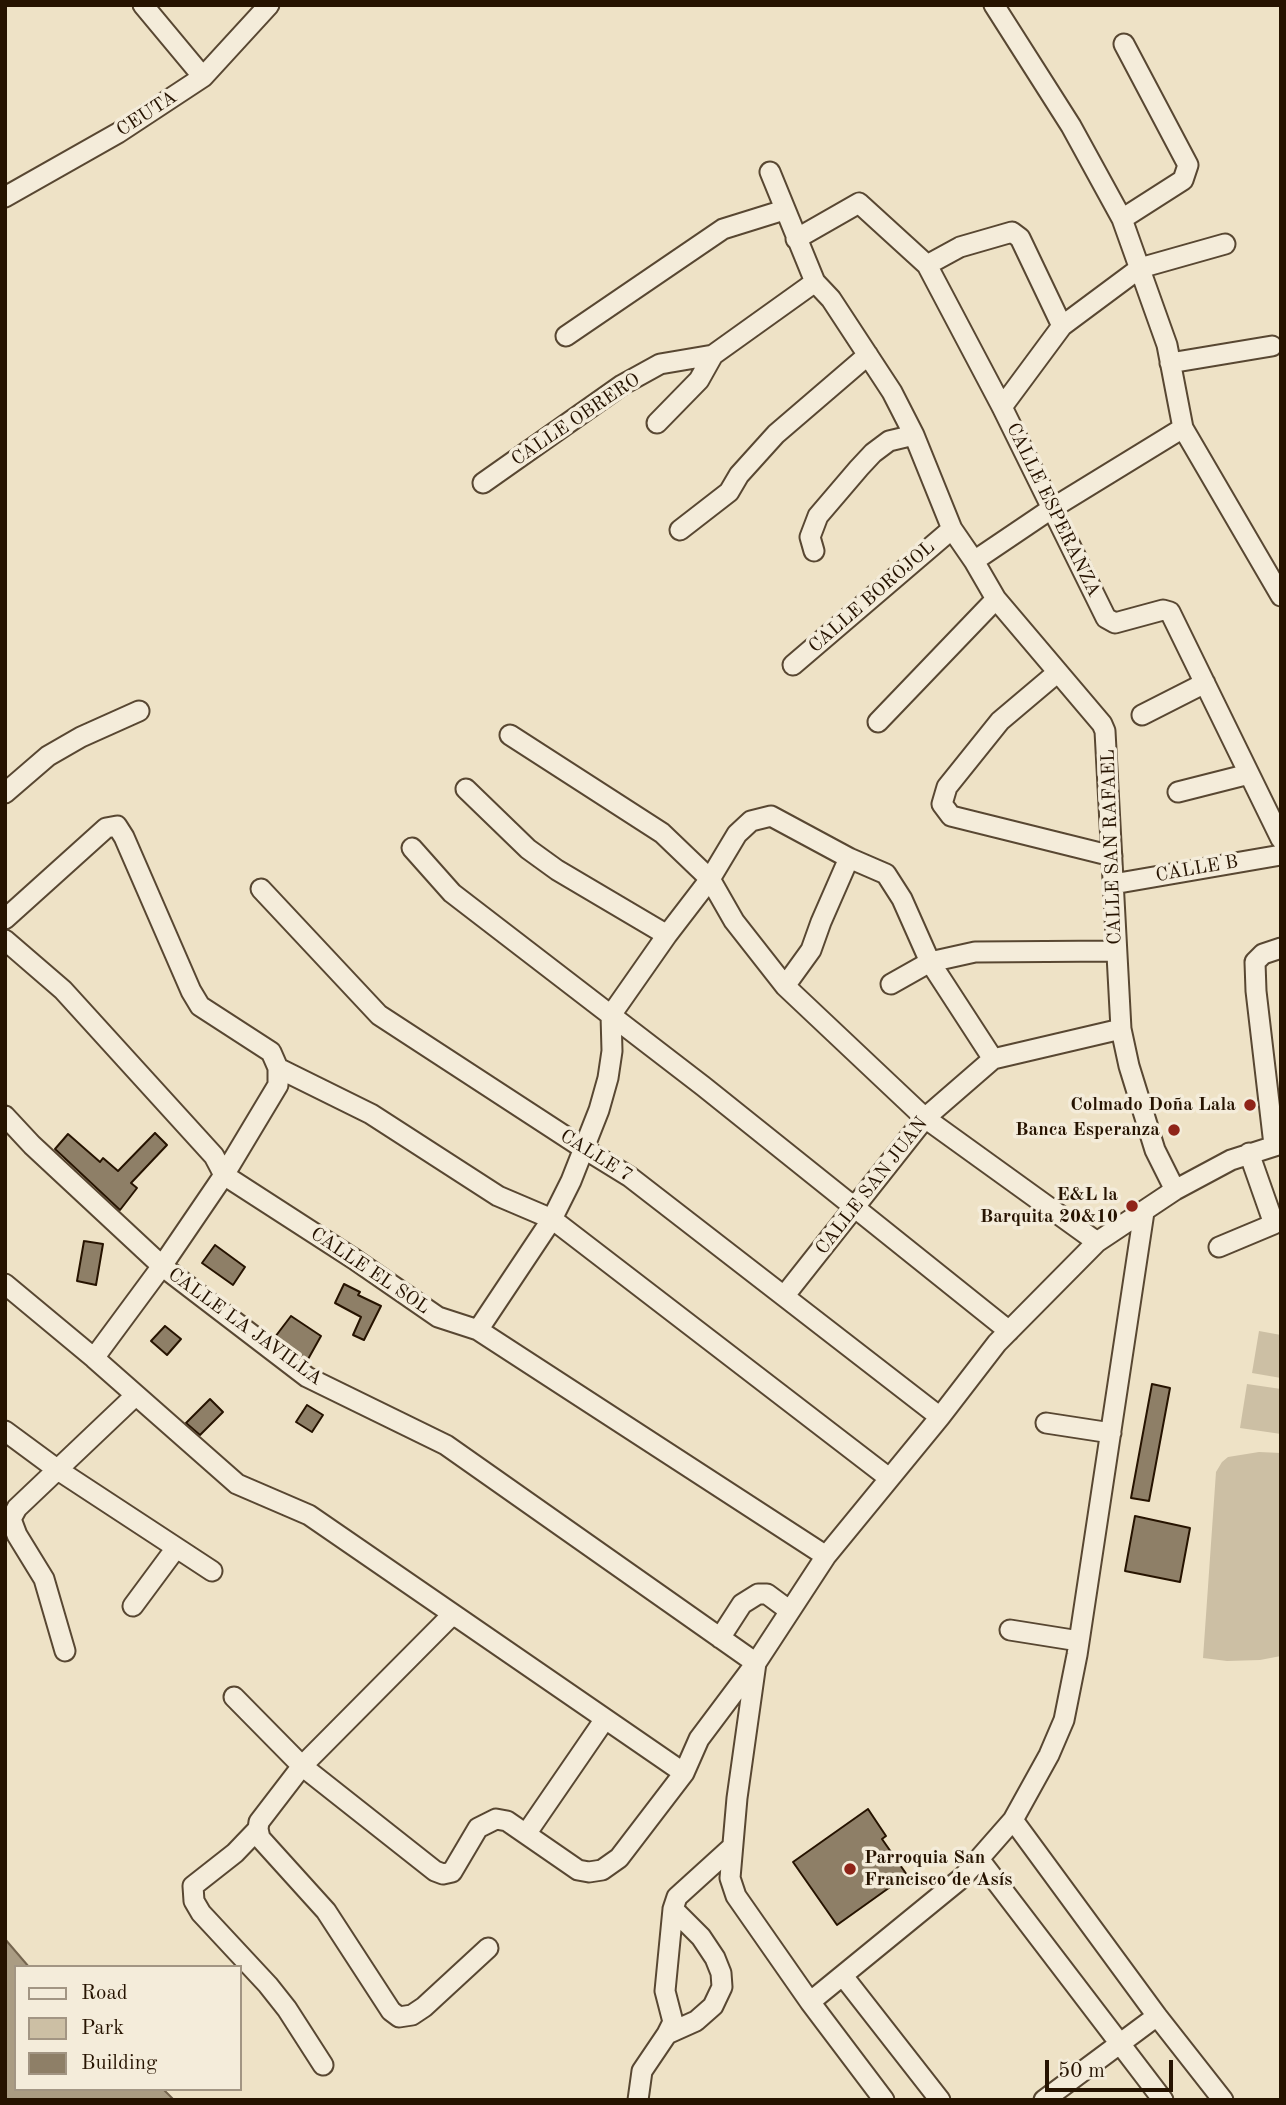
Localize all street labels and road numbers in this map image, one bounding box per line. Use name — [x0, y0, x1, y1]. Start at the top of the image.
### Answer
street label: CEUTA — [113, 86, 181, 142]
street label: CALLE OBRERO — [507, 369, 645, 471]
street label: CALLE ESPERANZA — [1001, 419, 1105, 601]
street label: CALLE BOROJOL — [804, 536, 940, 658]
street label: CALLE SAN RAFAEL — [1097, 749, 1127, 945]
street label: CALLE B — [1154, 851, 1240, 887]
street label: CALLE SAN JUAN — [811, 1113, 933, 1259]
street label: CALLE 7 — [556, 1125, 636, 1187]
street label: CALLE EL SOL — [306, 1223, 434, 1319]
street label: CALLE LA JAVILLA — [163, 1263, 327, 1391]

